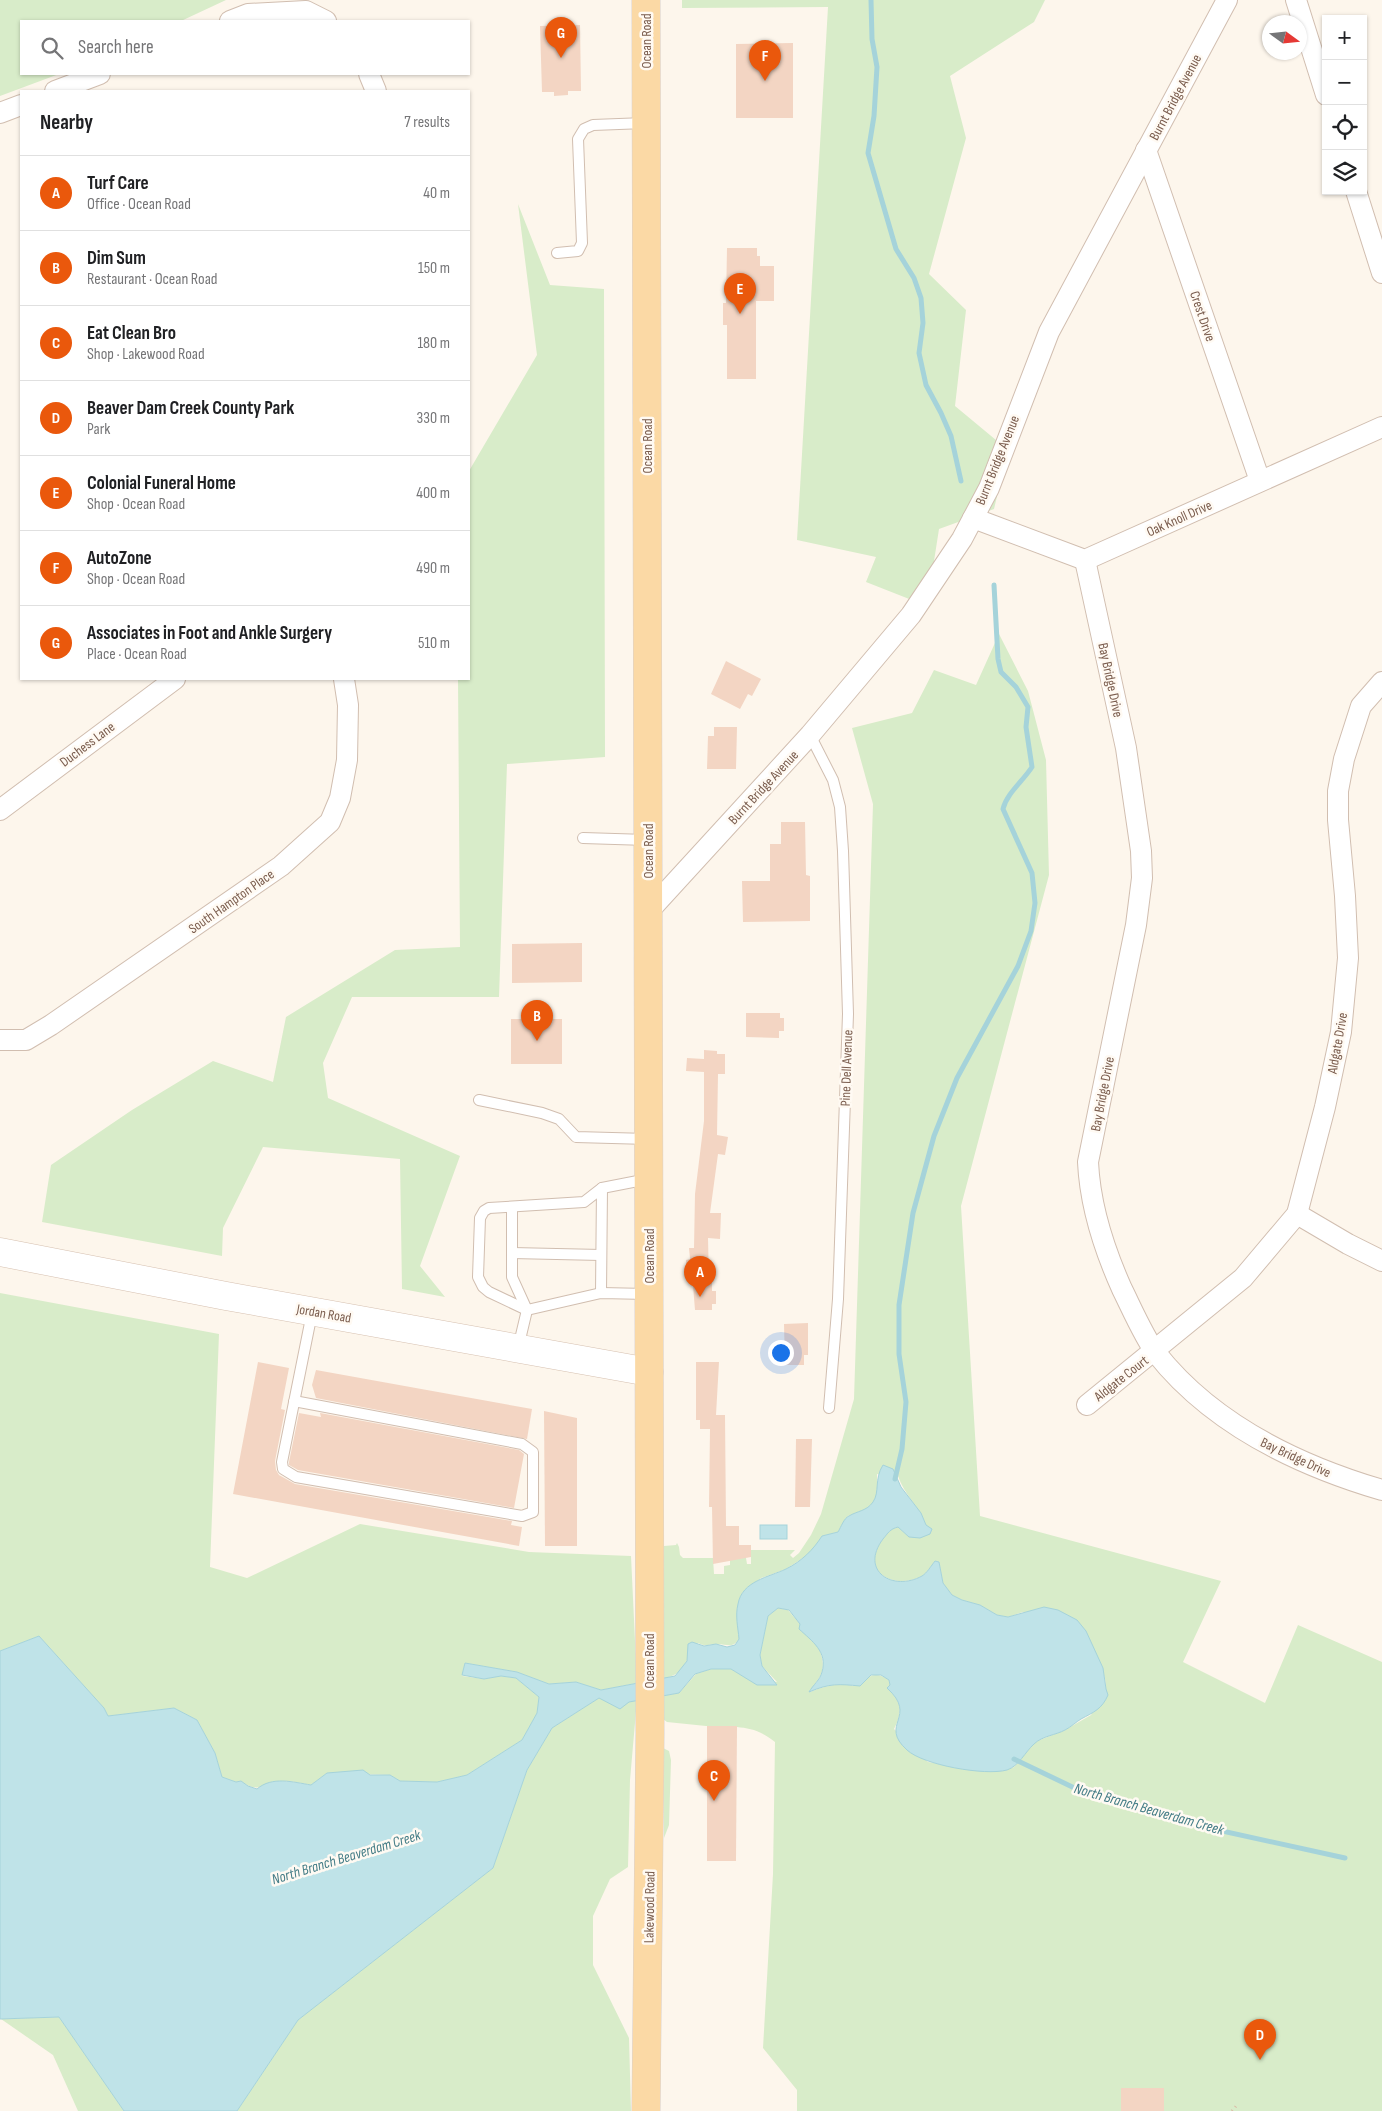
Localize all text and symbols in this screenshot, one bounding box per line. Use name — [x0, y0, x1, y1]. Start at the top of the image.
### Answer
street label: Ocean Road — [638, 13, 655, 69]
north arrow — [1262, 15, 1307, 60]
map controls — [1322, 15, 1367, 195]
button: + — [1322, 15, 1367, 60]
pin: G — [545, 17, 577, 58]
search box — [20, 20, 470, 75]
icon: search — [38, 34, 66, 62]
text: Search here — [78, 36, 154, 59]
pin: F — [749, 40, 781, 81]
street label: Burnt Bridge Avenue — [1146, 51, 1205, 143]
button: − — [1322, 60, 1367, 105]
button: locate — [1322, 105, 1367, 150]
text: Nearby — [40, 110, 93, 135]
text: 7 results — [404, 113, 450, 132]
button: layers — [1322, 150, 1367, 195]
text: Turf Care — [87, 172, 149, 195]
text: A — [52, 184, 60, 203]
text: 40 m — [423, 184, 450, 203]
text: Office · Ocean Road — [87, 195, 191, 214]
text: Dim Sum — [87, 247, 146, 270]
text: B — [52, 259, 60, 278]
text: 150 m — [418, 259, 450, 278]
text: Restaurant · Ocean Road — [87, 270, 218, 289]
pin: E — [724, 273, 756, 314]
street label: Crest Drive — [1186, 289, 1219, 344]
text: Eat Clean Bro — [87, 322, 176, 345]
text: C — [52, 334, 60, 353]
text: 180 m — [417, 334, 450, 353]
text: Shop · Lakewood Road — [87, 345, 205, 364]
text: Beaver Dam Creek County Park — [87, 397, 294, 420]
text: D — [52, 409, 60, 428]
text: 330 m — [417, 409, 450, 428]
street label: Burnt Bridge Avenue — [972, 413, 1023, 507]
street label: Ocean Road — [639, 418, 656, 474]
text: Park — [87, 420, 110, 439]
text: Colonial Funeral Home — [87, 472, 236, 495]
text: E — [53, 484, 59, 503]
text: 400 m — [416, 484, 450, 503]
text: Shop · Ocean Road — [87, 495, 185, 514]
street label: Oak Knoll Drive — [1144, 497, 1214, 540]
text: AutoZone — [87, 547, 152, 570]
text: F — [53, 559, 59, 578]
text: 490 m — [416, 559, 450, 578]
text: Shop · Ocean Road — [87, 570, 185, 589]
text: Associates in Foot and Ankle Surgery — [87, 622, 332, 645]
text: G — [52, 634, 60, 653]
text: 510 m — [418, 634, 450, 653]
street label: Bay Bridge Drive — [1094, 641, 1127, 719]
text: Place · Ocean Road — [87, 645, 187, 664]
street label: Duchess Lane — [57, 718, 118, 771]
street label: Burnt Bridge Avenue — [725, 747, 802, 828]
street label: Ocean Road — [640, 823, 657, 879]
street label: South Hampton Place — [185, 866, 277, 937]
pin: B — [521, 1000, 553, 1041]
street label: Aldgate Drive — [1324, 1011, 1351, 1076]
street label: Pine Dell Avenue — [837, 1029, 856, 1107]
street label: Bay Bridge Drive — [1087, 1055, 1118, 1133]
street label: Ocean Road — [641, 1228, 658, 1284]
pin: A — [684, 1256, 716, 1297]
street label: Jordan Road — [294, 1300, 353, 1327]
your location — [768, 1340, 794, 1366]
street label: Aldgate Court — [1090, 1352, 1152, 1405]
street label: Bay Bridge Drive — [1258, 1434, 1334, 1481]
street label: Ocean Road — [641, 1633, 658, 1689]
pin: C — [698, 1760, 730, 1801]
water label: North Branch Beaverdam Creek — [1072, 1779, 1226, 1840]
water label: North Branch Beaverdam Creek — [269, 1826, 423, 1889]
street label: Lakewood Road — [640, 1871, 659, 1943]
pin: D — [1244, 2019, 1276, 2060]

